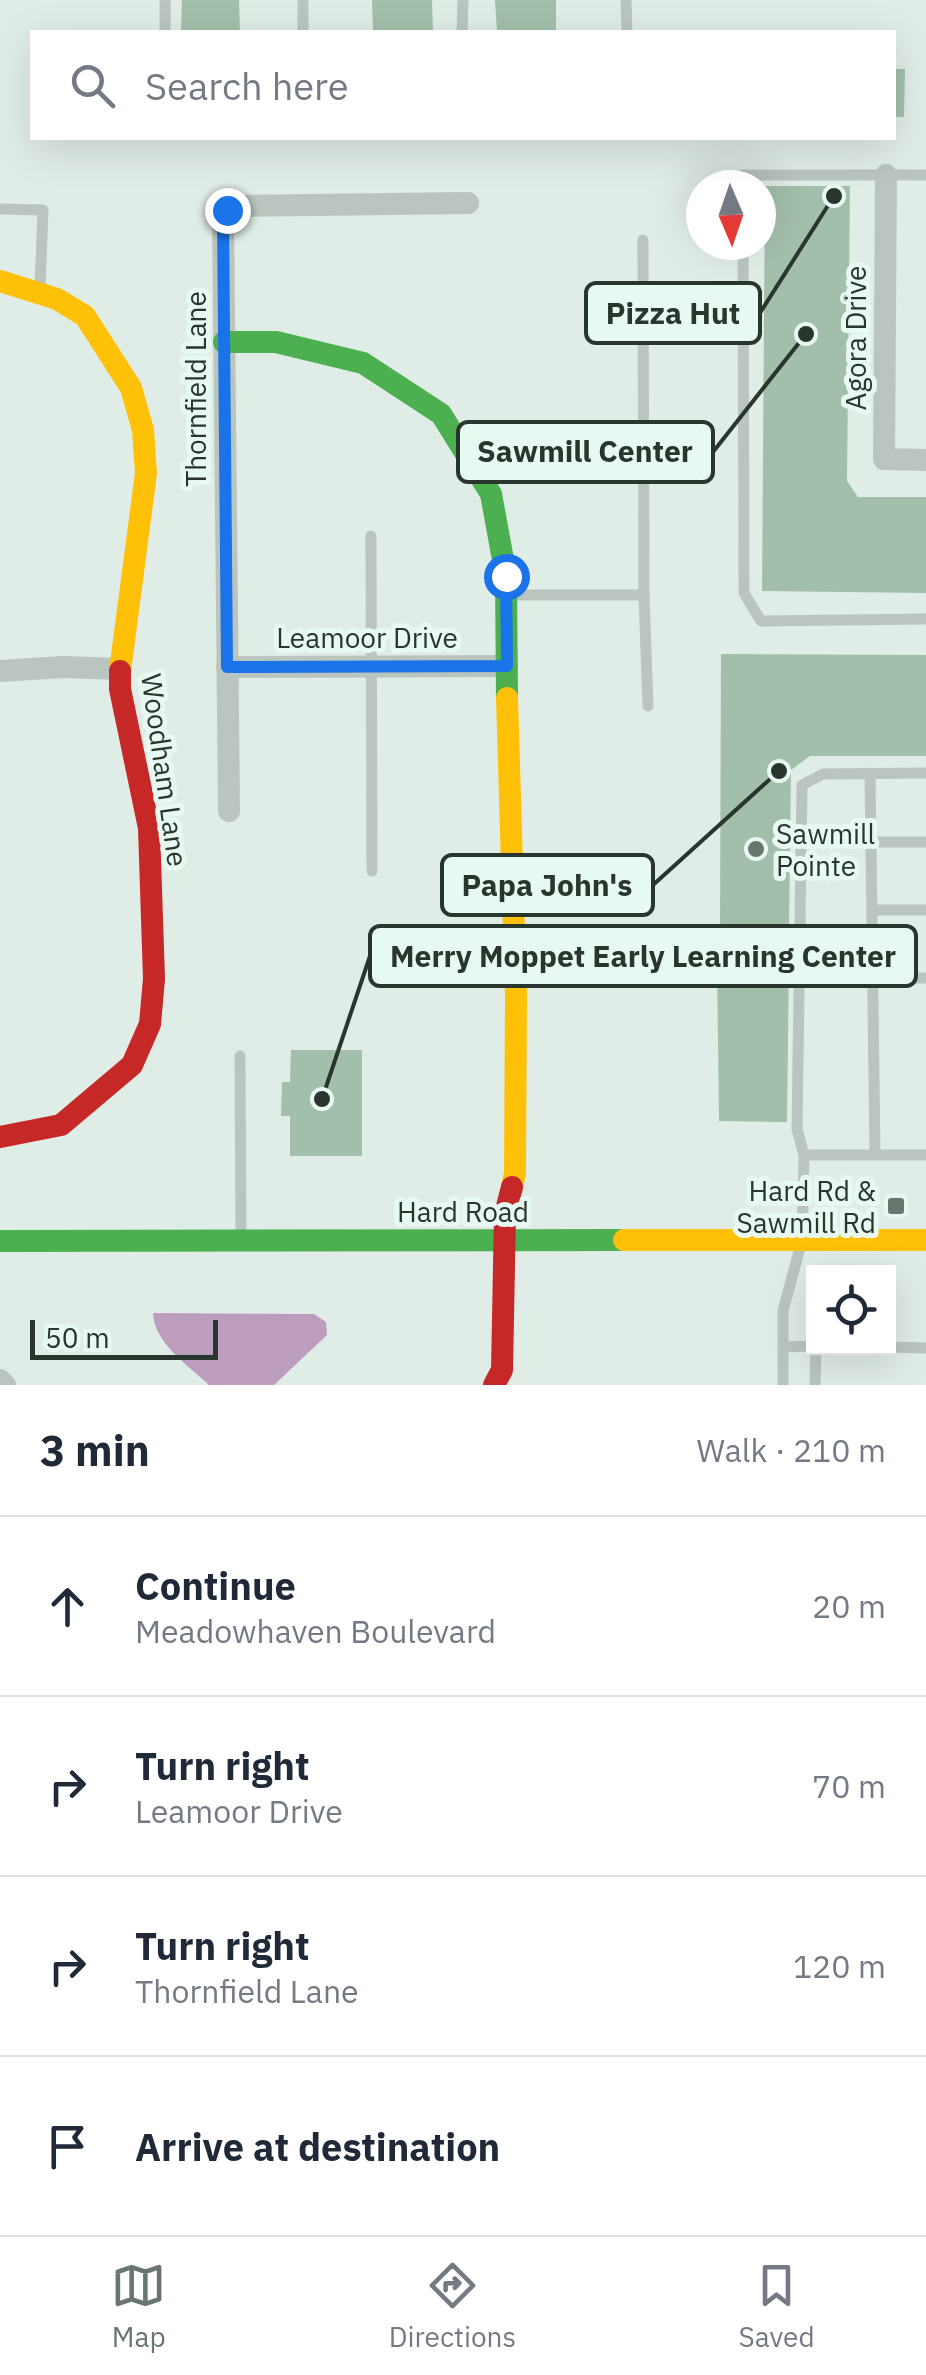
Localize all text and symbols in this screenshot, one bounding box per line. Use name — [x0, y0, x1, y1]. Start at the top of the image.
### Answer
search box — [30, 30, 896, 140]
icon: search — [65, 58, 120, 113]
text: Search here — [145, 61, 349, 110]
north arrow — [686, 170, 776, 260]
route end — [205, 188, 251, 234]
street label: Agora Drive — [837, 266, 874, 410]
callout: Pizza Hut — [586, 283, 760, 343]
street label: Thornfield Lane — [177, 291, 214, 487]
text: Pizza Hut — [606, 293, 740, 332]
callout: Sawmill Center — [458, 422, 713, 482]
text: Sawmill Center — [477, 431, 693, 470]
route start — [484, 554, 530, 600]
street label: Leamoor Drive — [276, 619, 458, 656]
street label: Woodham Lane — [133, 671, 197, 869]
place label: Sawmill Pointe — [776, 815, 875, 884]
marker: Sawmill Pointe — [745, 838, 767, 860]
callout: Papa John's — [442, 855, 653, 915]
text: Papa John's — [462, 865, 632, 904]
callout: Merry Moppet Early Learning Center — [370, 926, 916, 986]
text: Merry Moppet Early Learning Center — [390, 936, 896, 975]
place label: Hard Rd & Sawmill Rd — [736, 1172, 876, 1241]
street label: Hard Road — [397, 1193, 529, 1230]
marker: Hard Rd & Sawmill Rd — [885, 1195, 907, 1217]
map controls — [806, 1265, 896, 1355]
button: locate — [806, 1265, 896, 1355]
scale bar — [30, 1315, 218, 1360]
text: 50 m — [45, 1319, 110, 1356]
text: 3 min — [40, 1423, 150, 1478]
text: Walk · 210 m — [697, 1429, 886, 1471]
text: Continue — [135, 1561, 296, 1610]
icon: ahead — [40, 1579, 95, 1634]
text: 20 m — [812, 1585, 886, 1627]
text: Meadowhaven Boulevard — [135, 1610, 496, 1652]
text: Turn right — [135, 1741, 310, 1790]
icon: right — [40, 1759, 95, 1814]
text: 70 m — [812, 1765, 886, 1807]
text: Leamoor Drive — [135, 1790, 343, 1832]
text: Turn right — [135, 1921, 310, 1970]
icon: right — [40, 1939, 95, 1994]
text: 120 m — [793, 1945, 886, 1987]
text: Thornfield Lane — [135, 1970, 359, 2012]
icon: arrive — [40, 2119, 95, 2174]
text: Arrive at destination — [135, 2122, 500, 2171]
tab: Map — [111, 2258, 166, 2355]
tab: Directions — [389, 2258, 516, 2355]
tab: Saved — [739, 2258, 815, 2355]

